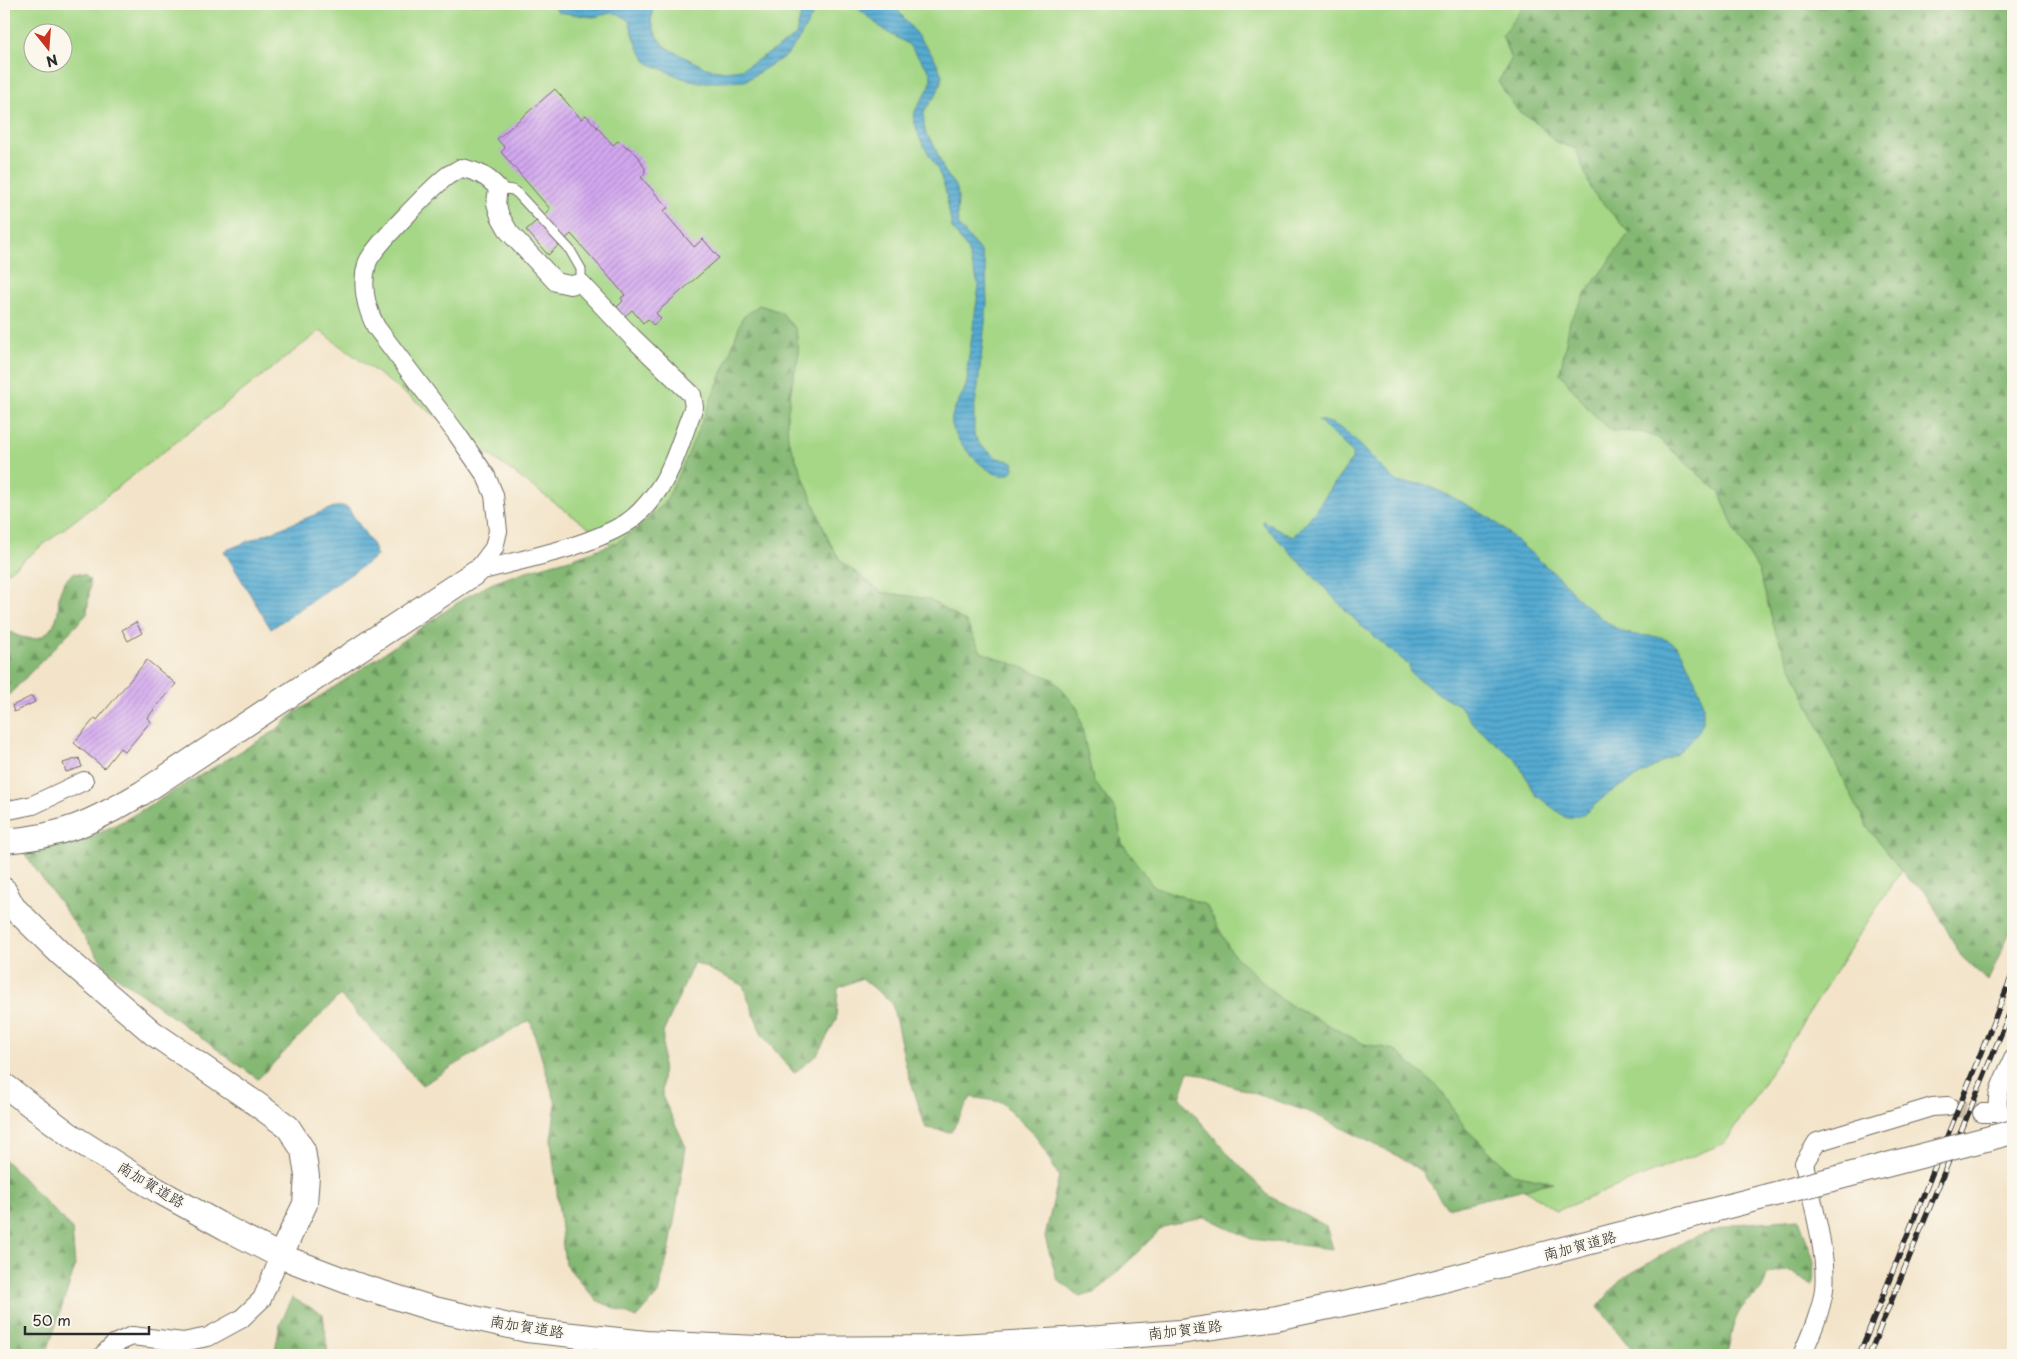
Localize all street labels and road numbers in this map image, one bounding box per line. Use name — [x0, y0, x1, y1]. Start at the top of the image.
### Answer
street label: 南加賀道路 — [114, 1155, 190, 1213]
street label: 南加賀道路 — [1540, 1224, 1619, 1265]
street label: 南加賀道路 — [488, 1308, 566, 1343]
street label: 南加賀道路 — [1146, 1313, 1223, 1344]

